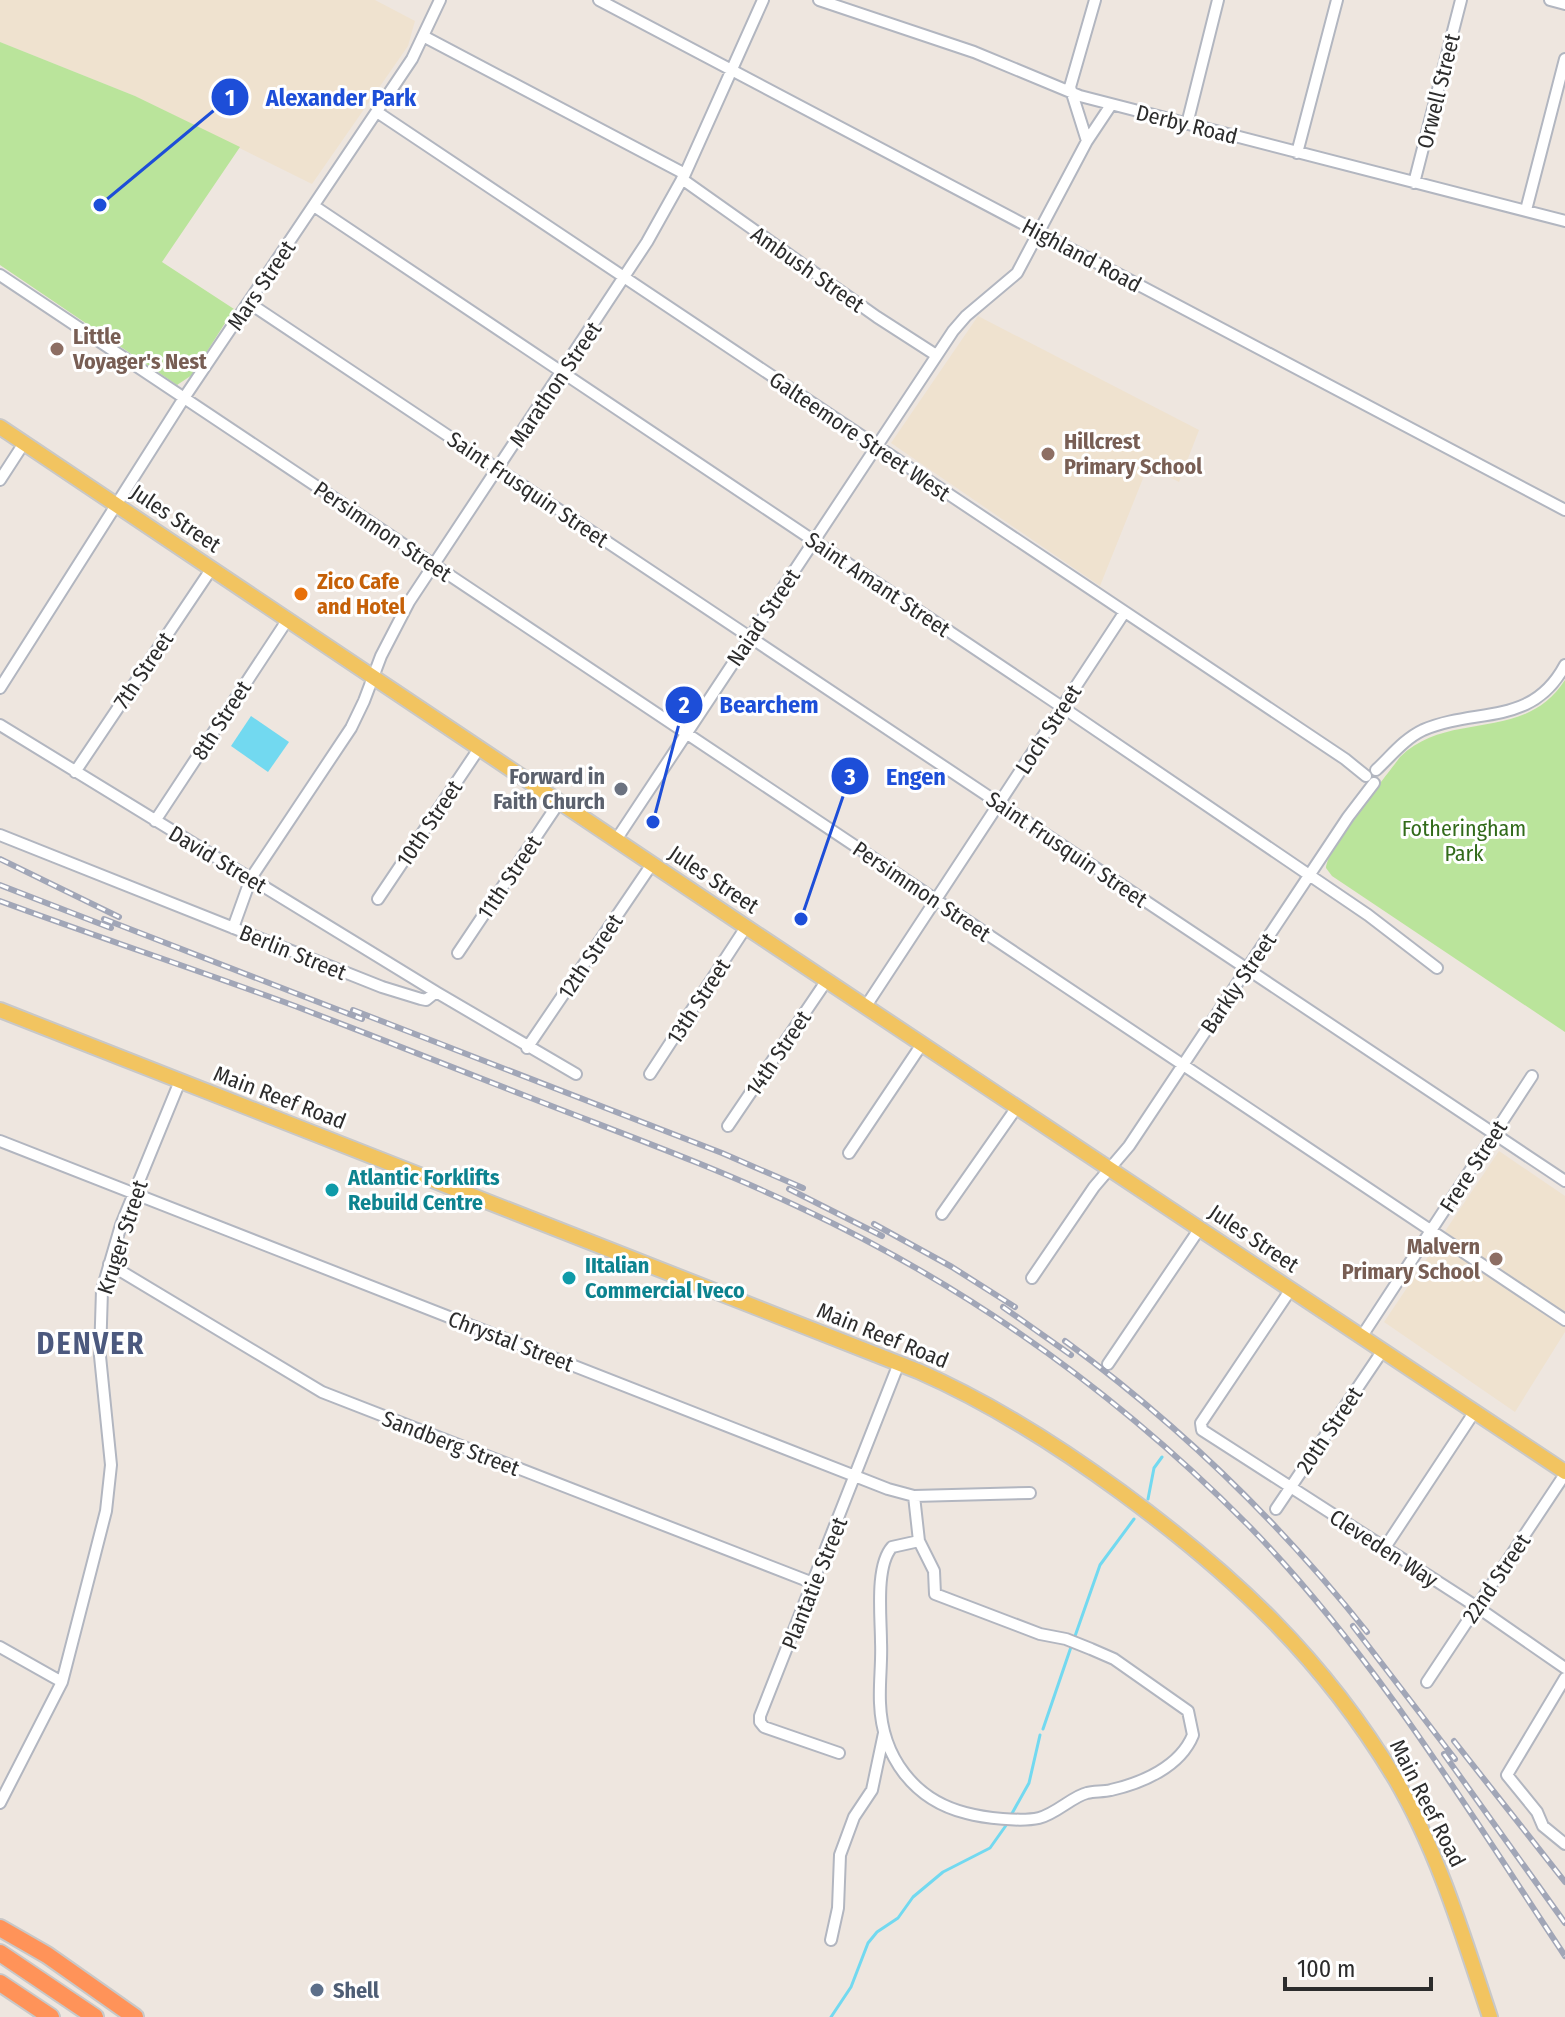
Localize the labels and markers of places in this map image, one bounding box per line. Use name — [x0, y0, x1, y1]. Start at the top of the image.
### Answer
callout: Alexander Park — [210, 73, 433, 121]
place label: Little Voyager's Nest — [72, 323, 207, 375]
marker: Little Voyager's Nest — [48, 340, 66, 358]
place label: Hillcrest Primary School — [1064, 428, 1203, 480]
marker: Hillcrest Primary School — [1039, 445, 1057, 463]
place label: Zico Cafe and Hotel — [317, 568, 407, 620]
marker: Zico Cafe and Hotel — [292, 585, 310, 603]
callout: Bearchem — [664, 681, 835, 729]
callout: Engen — [830, 752, 962, 800]
place label: Forward in Faith Church — [493, 763, 605, 815]
marker: Forward in Faith Church — [612, 780, 630, 798]
place label: Atlantic Forklifts Rebuild Centre — [347, 1164, 500, 1216]
marker: Atlantic Forklifts Rebuild Centre — [323, 1181, 341, 1199]
place label: Malvern Primary School — [1342, 1233, 1481, 1285]
marker: Malvern Primary School — [1487, 1250, 1505, 1268]
place label: IItalian Commercial Iveco — [585, 1252, 745, 1304]
marker: IItalian Commercial Iveco — [560, 1269, 578, 1287]
place label: Shell — [333, 1977, 380, 2004]
marker: Shell — [308, 1981, 326, 1999]

